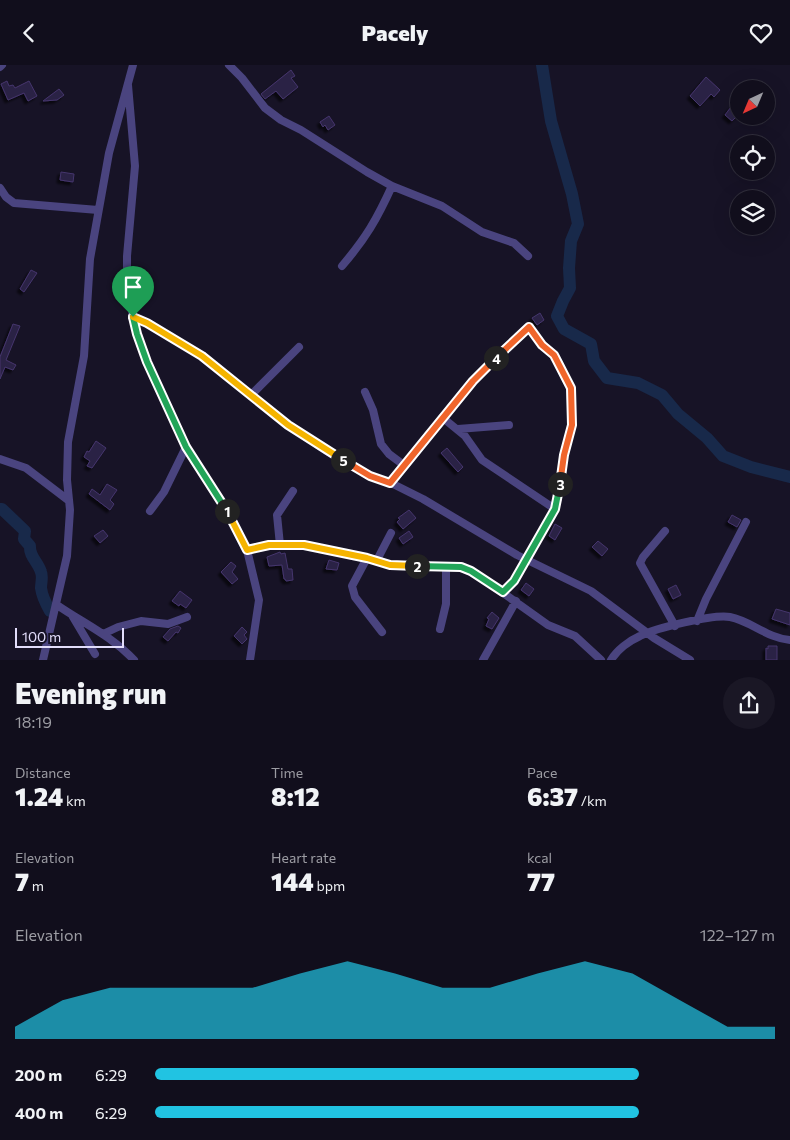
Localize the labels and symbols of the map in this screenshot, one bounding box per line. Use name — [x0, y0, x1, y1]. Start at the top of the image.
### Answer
north arrow — [730, 80, 775, 125]
pin — [112, 266, 154, 317]
pin: 4 — [484, 345, 508, 371]
pin: 5 — [330, 447, 356, 473]
pin: 3 — [548, 471, 572, 497]
pin: 1 — [214, 499, 240, 523]
pin: 2 — [404, 553, 430, 579]
scale bar — [15, 625, 124, 648]

